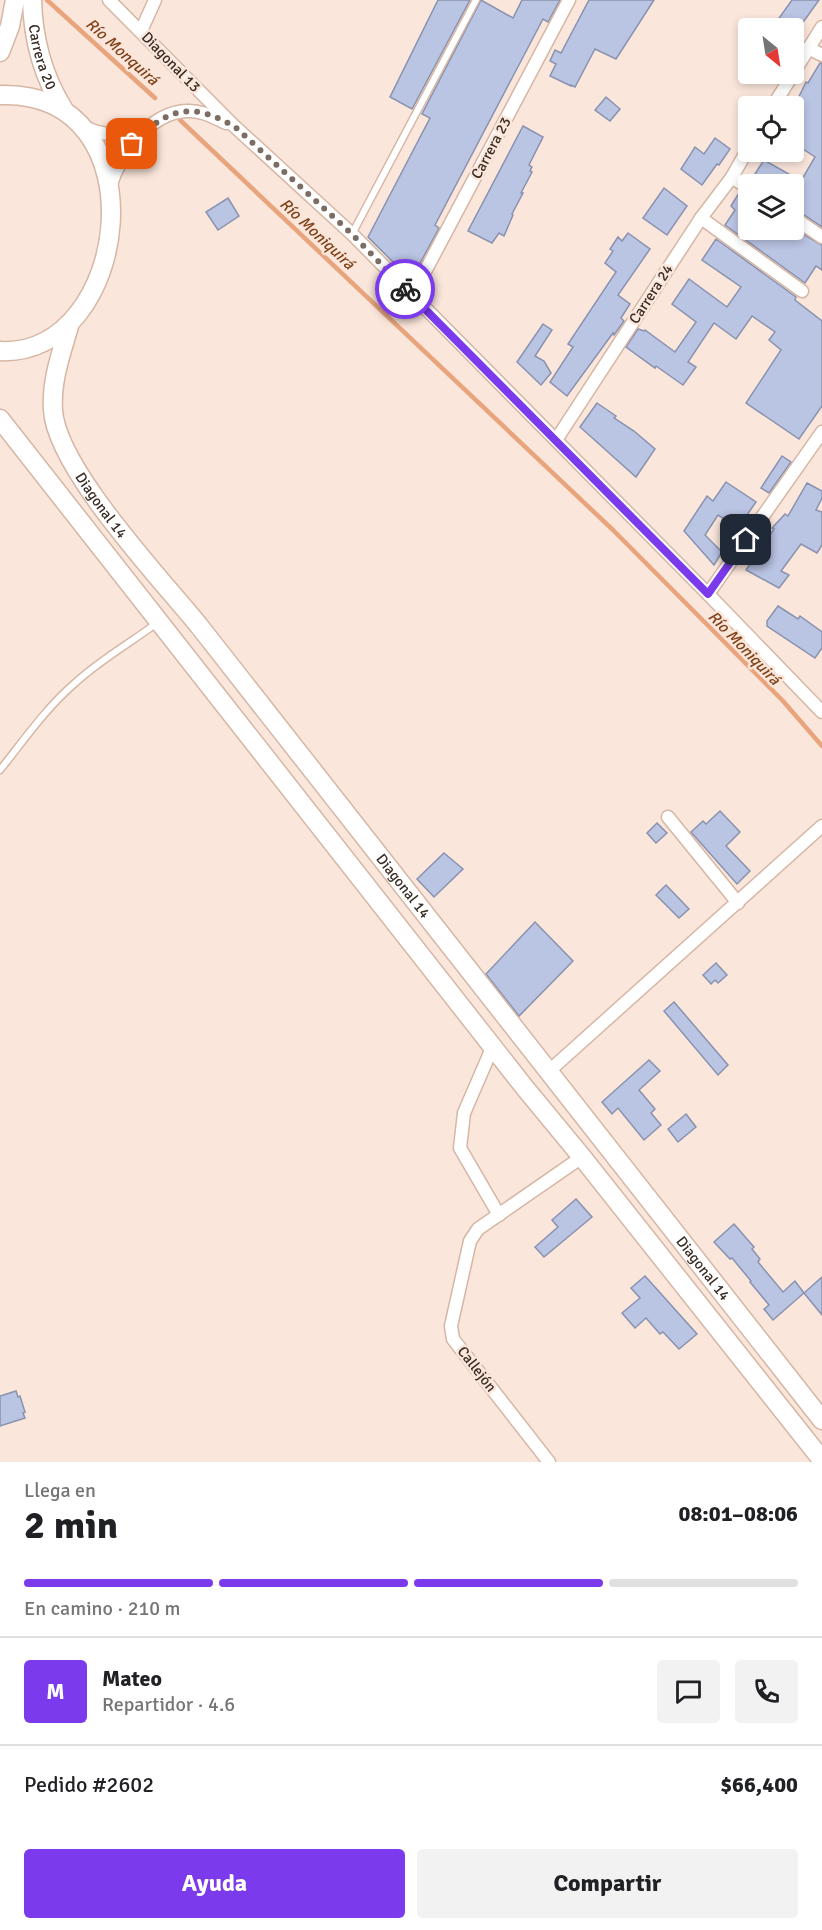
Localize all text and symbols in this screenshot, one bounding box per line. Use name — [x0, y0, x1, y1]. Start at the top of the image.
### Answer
water label: Río Monquirá — [81, 14, 163, 91]
north arrow — [738, 18, 804, 84]
map controls — [738, 18, 804, 240]
street label: Carrera 20 — [25, 23, 60, 92]
street label: Diagonal 13 — [138, 28, 204, 96]
button: locate — [738, 96, 804, 162]
street label: Carrera 23 — [467, 114, 515, 182]
pin — [106, 118, 157, 169]
icon: bag — [115, 127, 148, 160]
button: layers — [738, 174, 804, 240]
water label: Río Moniquirá — [275, 194, 359, 274]
courier — [375, 259, 435, 319]
street label: Carrera 24 — [625, 261, 677, 327]
icon: bike — [389, 273, 422, 306]
street label: Diagonal 14 — [71, 469, 131, 542]
pin — [720, 514, 771, 565]
icon: home — [729, 523, 762, 556]
water label: Río Moniquirá — [704, 607, 785, 690]
street label: Diagonal 14 — [372, 850, 434, 922]
street label: Diagonal 14 — [672, 1233, 734, 1304]
street label: Callejón — [454, 1343, 500, 1395]
text: Llega en — [24, 1478, 96, 1503]
text: 08:01–08:06 — [679, 1500, 798, 1527]
text: 2 min — [24, 1501, 118, 1549]
text: En camino · 210 m — [24, 1596, 181, 1621]
button: chat — [657, 1660, 720, 1723]
button: phone — [735, 1660, 798, 1723]
text: Mateo — [102, 1665, 162, 1692]
text: M — [46, 1678, 65, 1705]
text: Repartidor · 4.6 — [102, 1692, 235, 1717]
text: Pedido #2602 — [24, 1771, 154, 1798]
text: $66,400 — [720, 1771, 798, 1798]
button: Ayuda — [24, 1849, 405, 1918]
button: Compartir — [417, 1849, 798, 1918]

